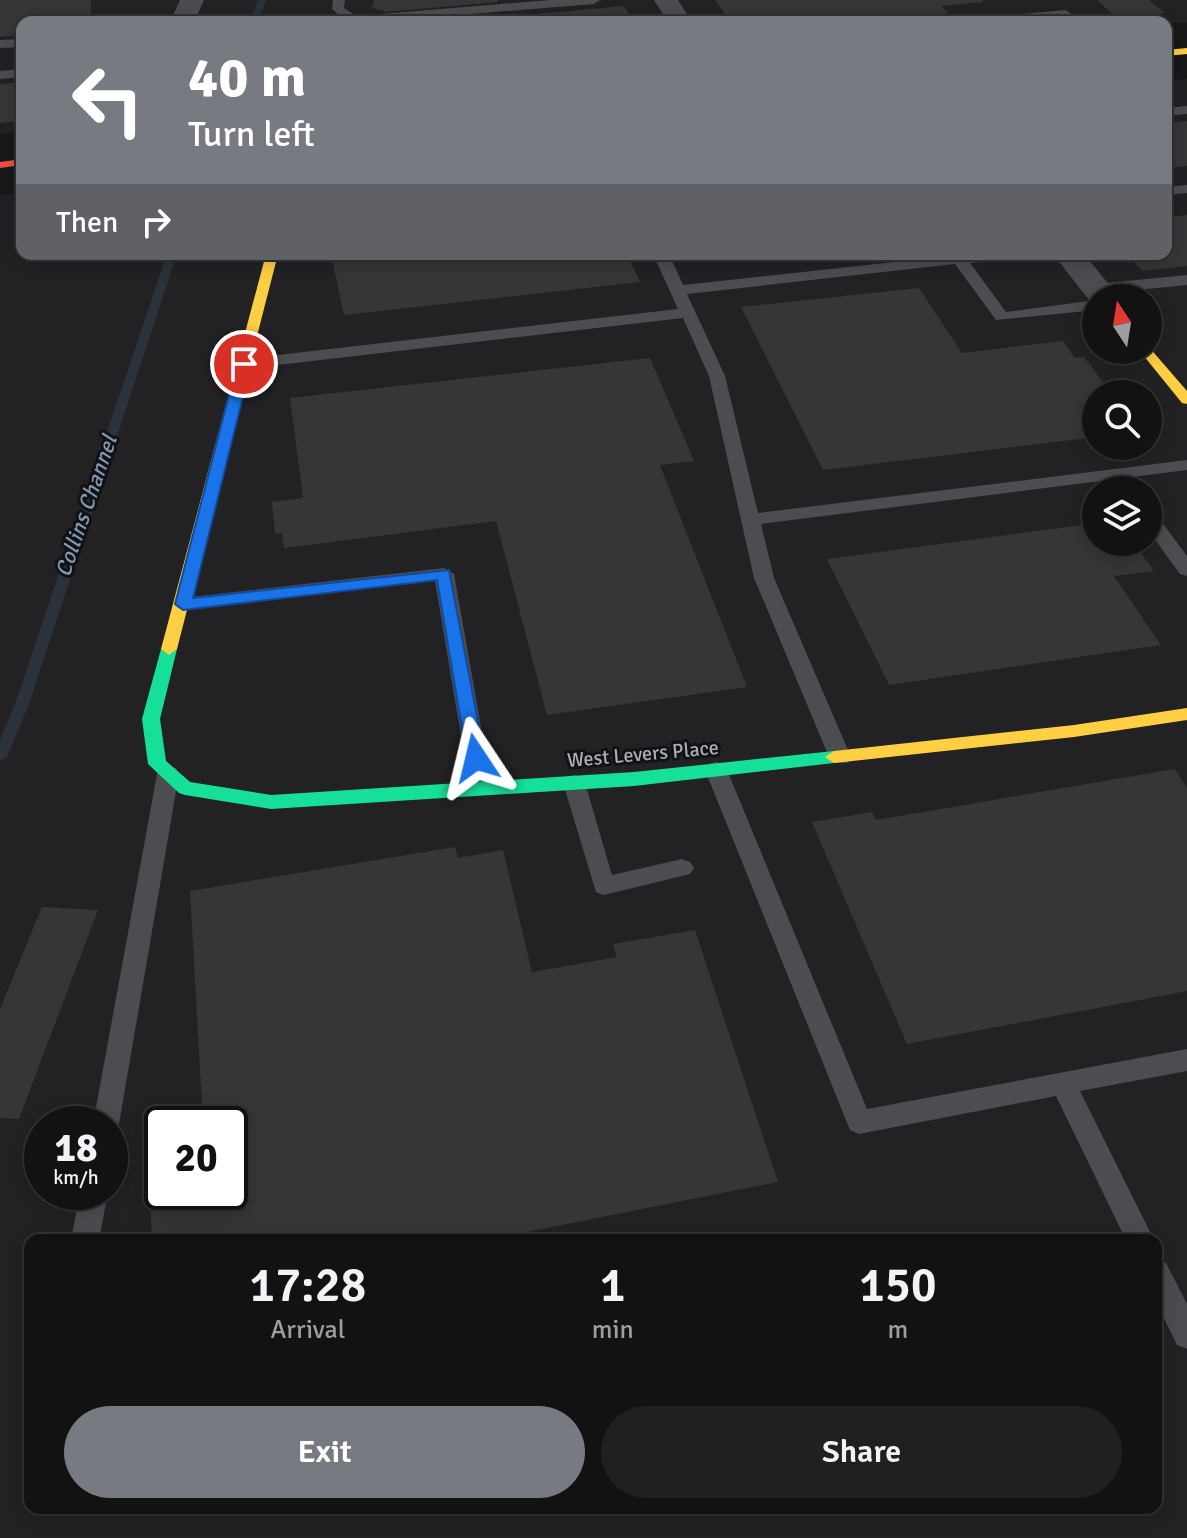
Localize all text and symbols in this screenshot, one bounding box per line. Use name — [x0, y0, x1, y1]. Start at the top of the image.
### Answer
text: 40 m — [188, 43, 306, 112]
icon: left — [56, 48, 160, 152]
text: Turn left — [188, 112, 315, 157]
icon: right — [134, 200, 178, 244]
text: Then — [56, 204, 118, 241]
north arrow — [1082, 284, 1162, 364]
map controls — [1082, 284, 1162, 556]
pin — [210, 330, 278, 398]
icon: arrive — [222, 342, 266, 386]
button: search — [1082, 380, 1162, 460]
water label: Collins Channel — [49, 430, 123, 580]
button: layers — [1082, 476, 1162, 556]
position arrow — [434, 716, 518, 800]
street label: West Levers Place — [566, 735, 720, 773]
speed limit sign: 20 — [144, 1106, 248, 1210]
text: 18 — [54, 1123, 98, 1173]
text: km/h — [53, 1165, 99, 1190]
text: 17:28 — [249, 1256, 366, 1315]
text: 1 — [600, 1256, 626, 1315]
text: 150 — [859, 1256, 937, 1315]
text: Arrival — [270, 1314, 345, 1346]
text: min — [592, 1314, 634, 1346]
text: m — [887, 1314, 908, 1346]
button: Exit — [64, 1406, 585, 1498]
button: Share — [601, 1406, 1122, 1498]

